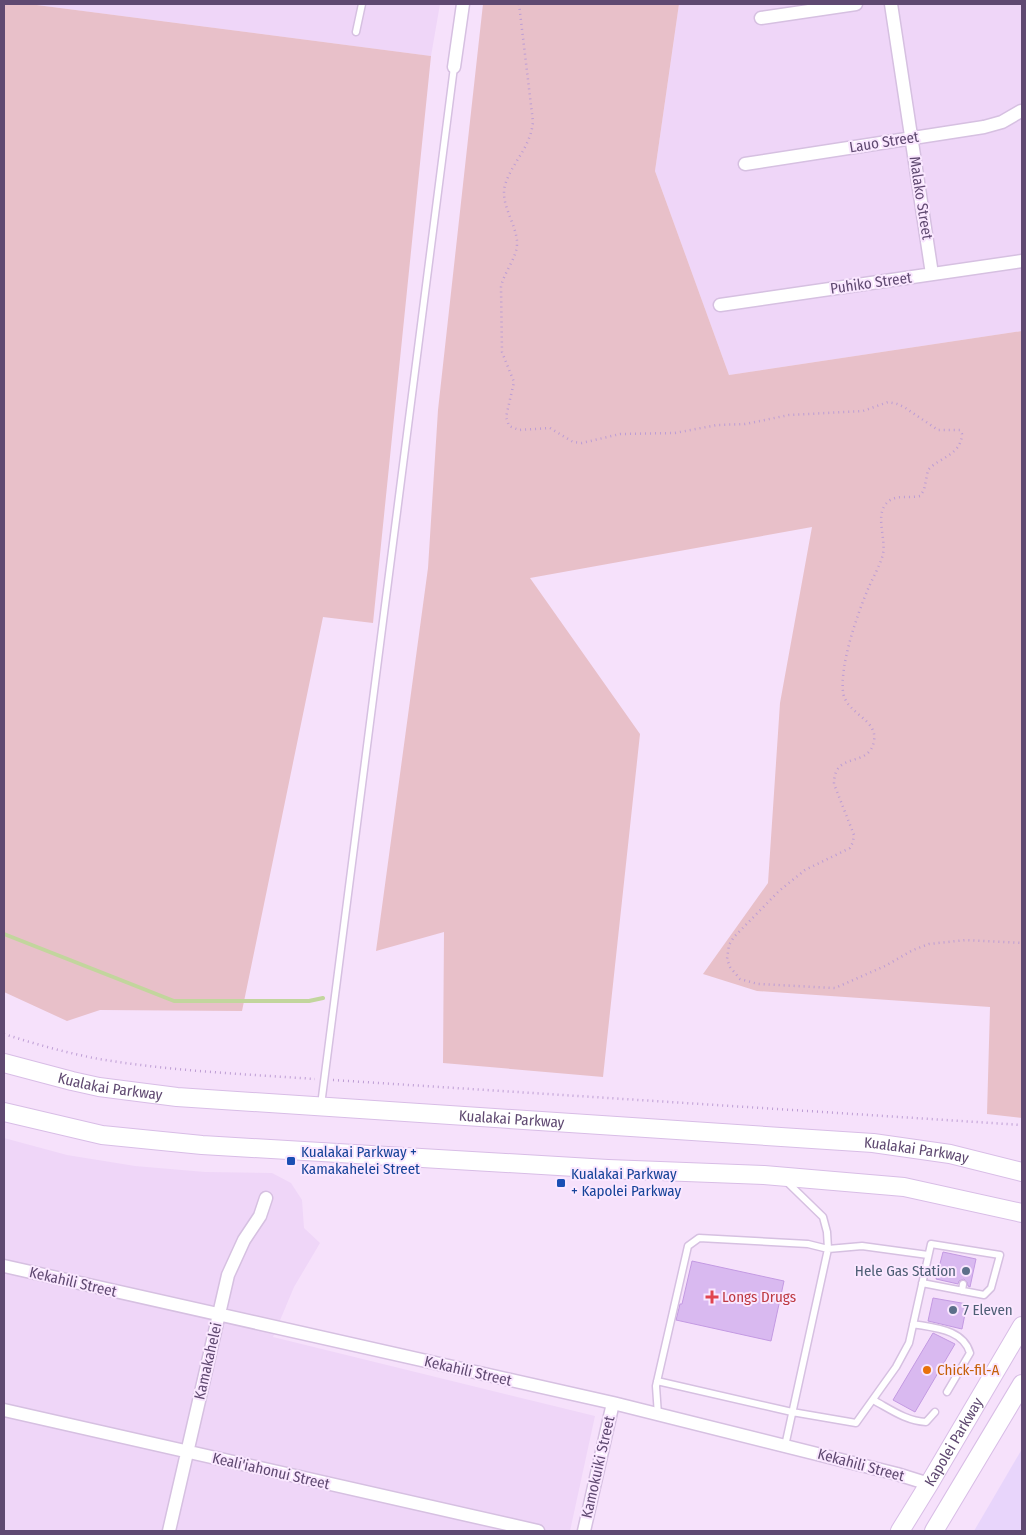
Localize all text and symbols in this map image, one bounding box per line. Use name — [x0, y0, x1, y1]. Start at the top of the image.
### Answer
street label: Lauo Street — [848, 128, 920, 156]
street label: Malako Street — [906, 155, 936, 241]
street label: Puhiko Street — [829, 268, 913, 298]
street label: Kualakai Parkway — [56, 1069, 164, 1104]
street label: Kualakai Parkway — [458, 1107, 565, 1132]
street label: Kualakai Parkway — [863, 1133, 971, 1167]
place label: Kualakai Parkway + Kamakahelei Street — [301, 1143, 420, 1178]
marker: Kualakai Parkway + Kamakahelei Street — [285, 1155, 297, 1167]
place label: Kualakai Parkway + Kapolei Parkway — [571, 1165, 681, 1200]
marker: Kualakai Parkway + Kapolei Parkway — [555, 1177, 567, 1189]
place label: Hele Gas Station — [855, 1262, 956, 1280]
street label: Kekahili Street — [28, 1263, 119, 1301]
marker: Hele Gas Station — [960, 1265, 972, 1277]
place label: Longs Drugs — [722, 1288, 796, 1306]
marker: Longs Drugs — [706, 1291, 718, 1303]
place label: 7 Eleven — [963, 1301, 1013, 1319]
marker: 7 Eleven — [947, 1304, 959, 1316]
street label: Kamakahelei — [190, 1321, 226, 1401]
street label: Kekahili Street — [423, 1352, 514, 1390]
place label: Chick-fil-A — [937, 1361, 999, 1379]
marker: Chick-fil-A — [921, 1364, 933, 1376]
street label: Kapolei Parkway — [921, 1394, 987, 1490]
street label: Kamokuiki Street — [577, 1414, 619, 1520]
street label: Kekahili Street — [816, 1445, 906, 1485]
street label: Keali'iahonui Street — [211, 1449, 331, 1493]

